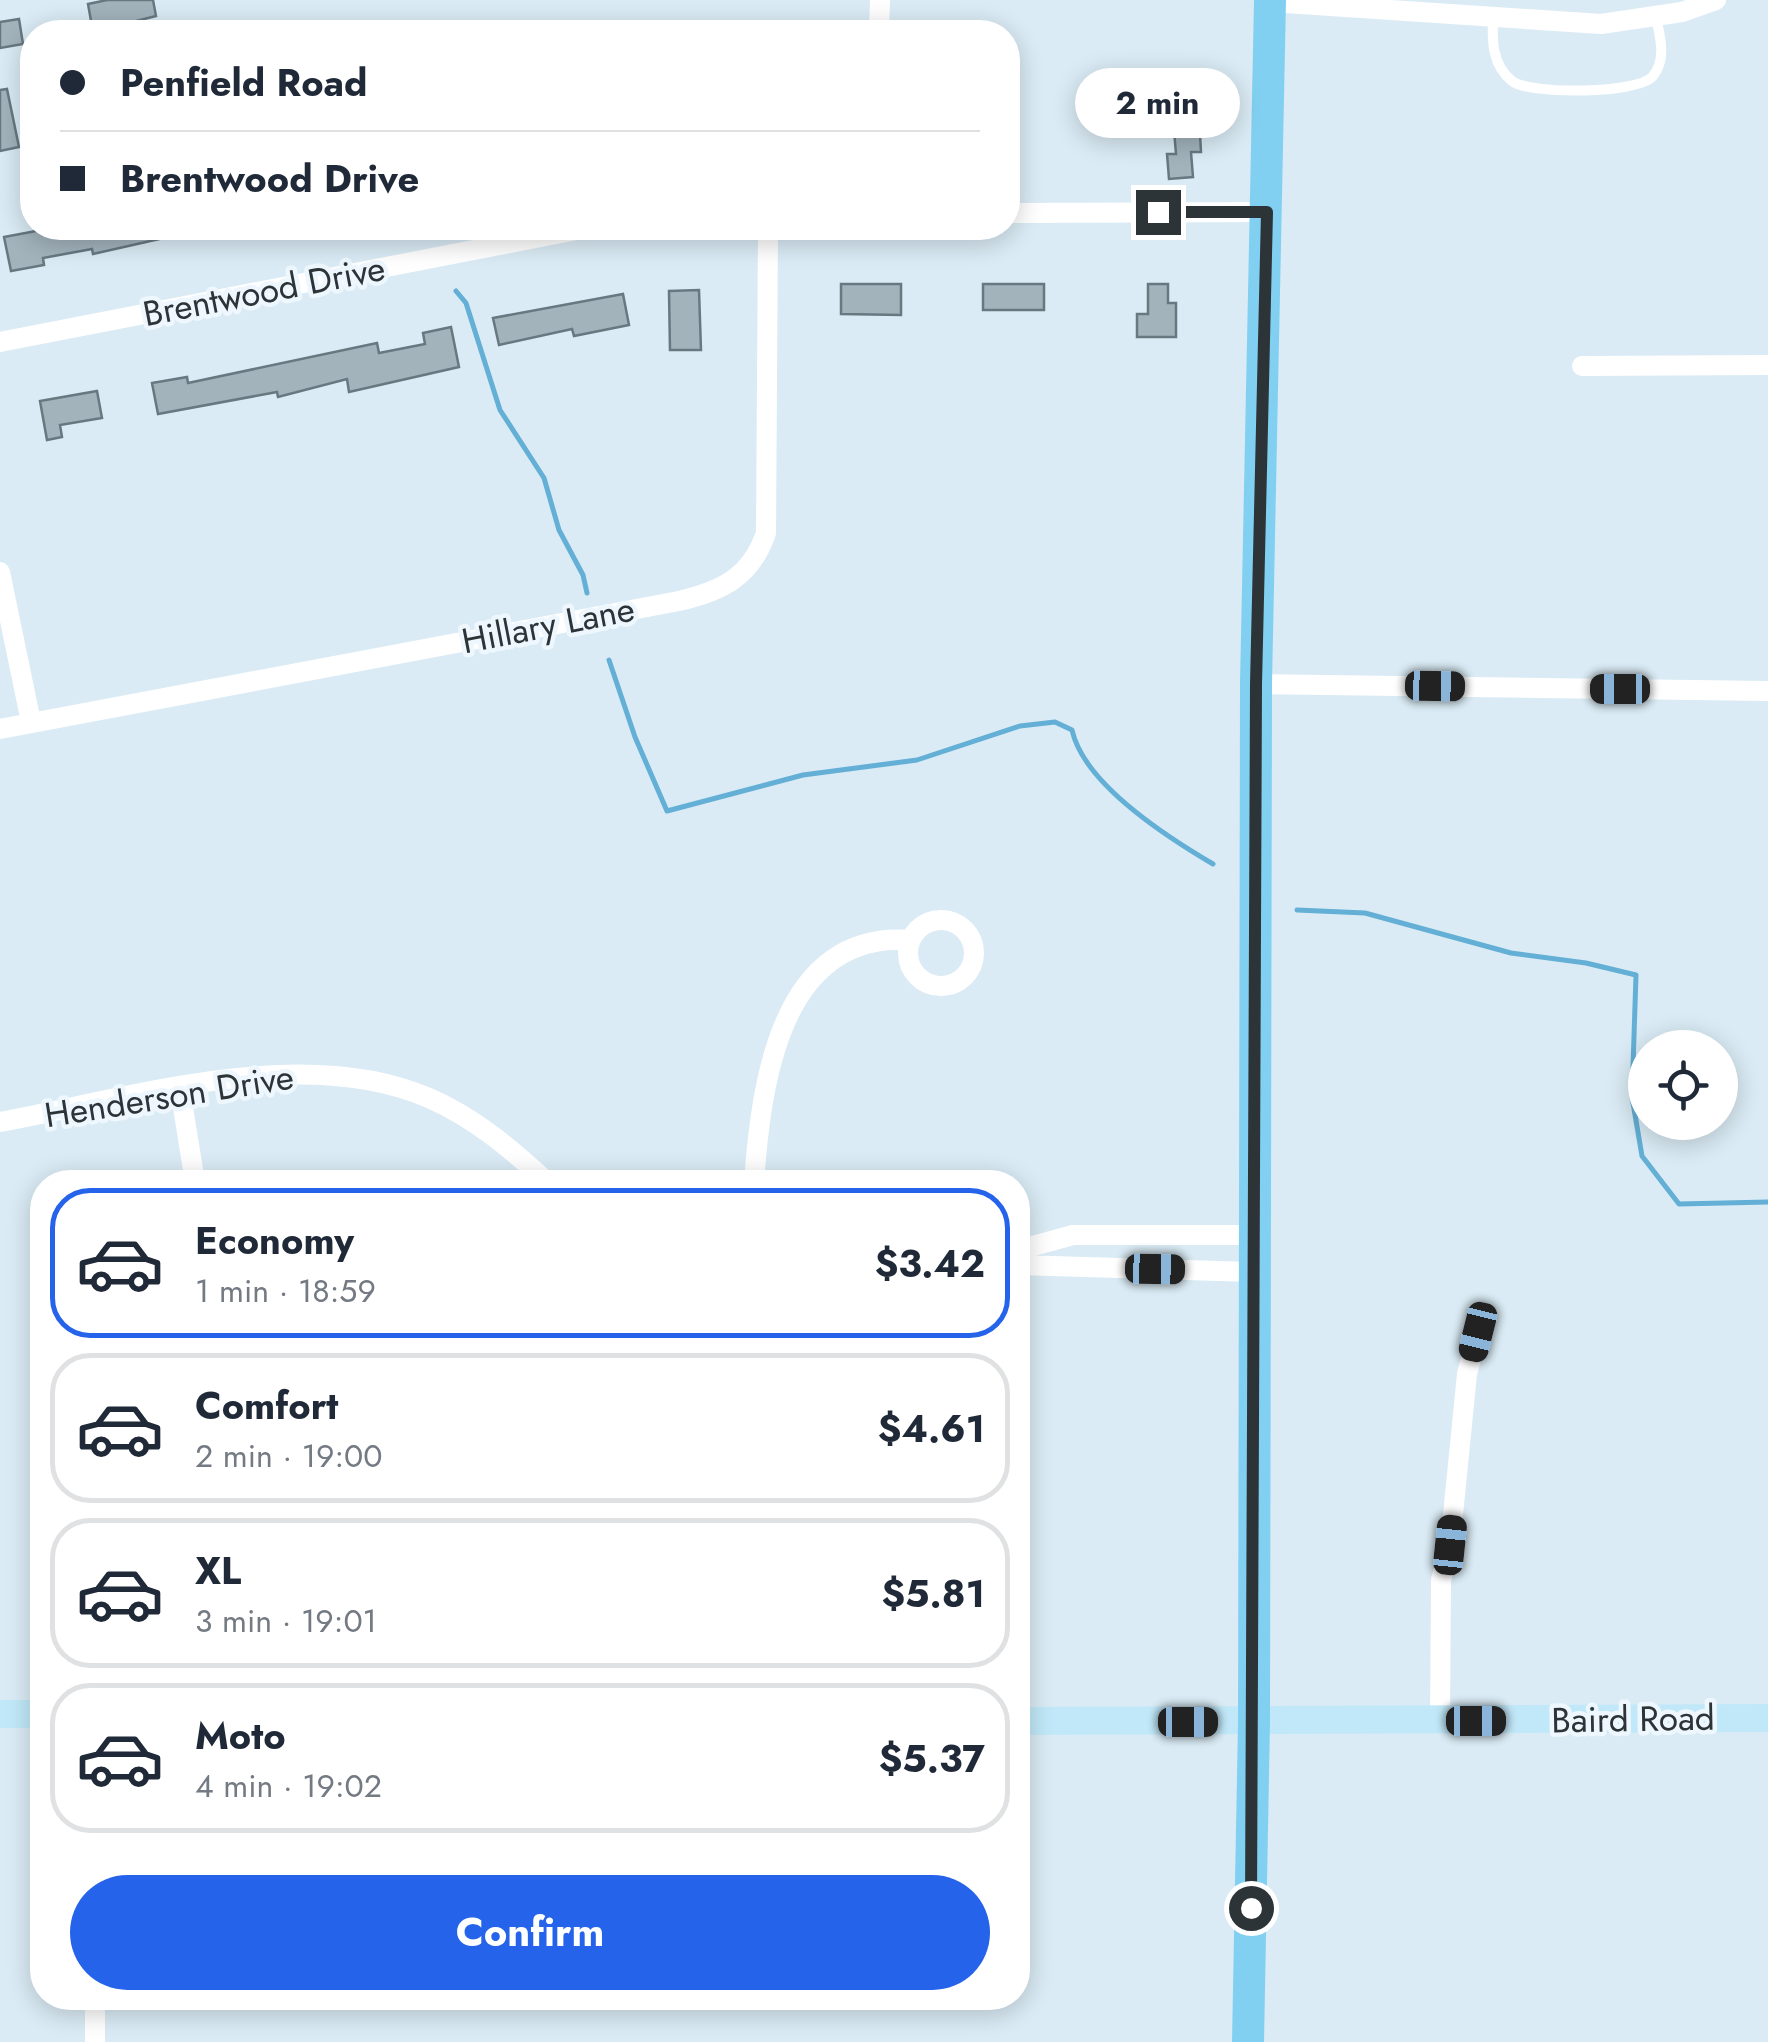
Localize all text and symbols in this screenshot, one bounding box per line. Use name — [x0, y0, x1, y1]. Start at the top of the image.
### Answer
text: Penfield Road — [120, 55, 368, 110]
callout: 2 min — [1076, 67, 1240, 137]
text: 2 min — [1115, 80, 1200, 126]
text: Brentwood Drive — [120, 151, 419, 206]
route end — [1136, 190, 1181, 235]
street label: Brentwood Drive — [139, 243, 389, 339]
street label: Hillary Lane — [457, 584, 639, 666]
car — [1405, 670, 1465, 702]
car — [1590, 674, 1650, 704]
map controls — [1628, 1030, 1738, 1140]
button: locate — [1628, 1030, 1738, 1140]
street label: Henderson Drive — [41, 1052, 297, 1140]
text: Economy — [195, 1213, 354, 1268]
icon: car — [75, 1218, 165, 1308]
text: $3.42 — [875, 1236, 985, 1291]
car — [1125, 1253, 1185, 1285]
text: 1 min · 18:59 — [195, 1268, 376, 1314]
car — [1456, 1299, 1500, 1365]
text: Comfort — [195, 1378, 338, 1433]
icon: car — [75, 1383, 165, 1473]
text: $4.61 — [878, 1401, 985, 1456]
text: 2 min · 19:00 — [195, 1433, 383, 1479]
car — [1432, 1514, 1468, 1576]
text: XL — [195, 1543, 241, 1598]
icon: car — [75, 1548, 165, 1638]
text: $5.81 — [881, 1566, 985, 1621]
text: 3 min · 19:01 — [195, 1598, 377, 1644]
street label: Baird Road — [1551, 1693, 1715, 1745]
car — [1446, 1706, 1506, 1736]
car — [1158, 1707, 1218, 1737]
text: Moto — [195, 1708, 286, 1763]
icon: car — [75, 1713, 165, 1803]
text: $5.37 — [879, 1731, 985, 1786]
text: 4 min · 19:02 — [195, 1763, 382, 1809]
button: Confirm — [70, 1875, 990, 1990]
route start — [1229, 1886, 1274, 1931]

